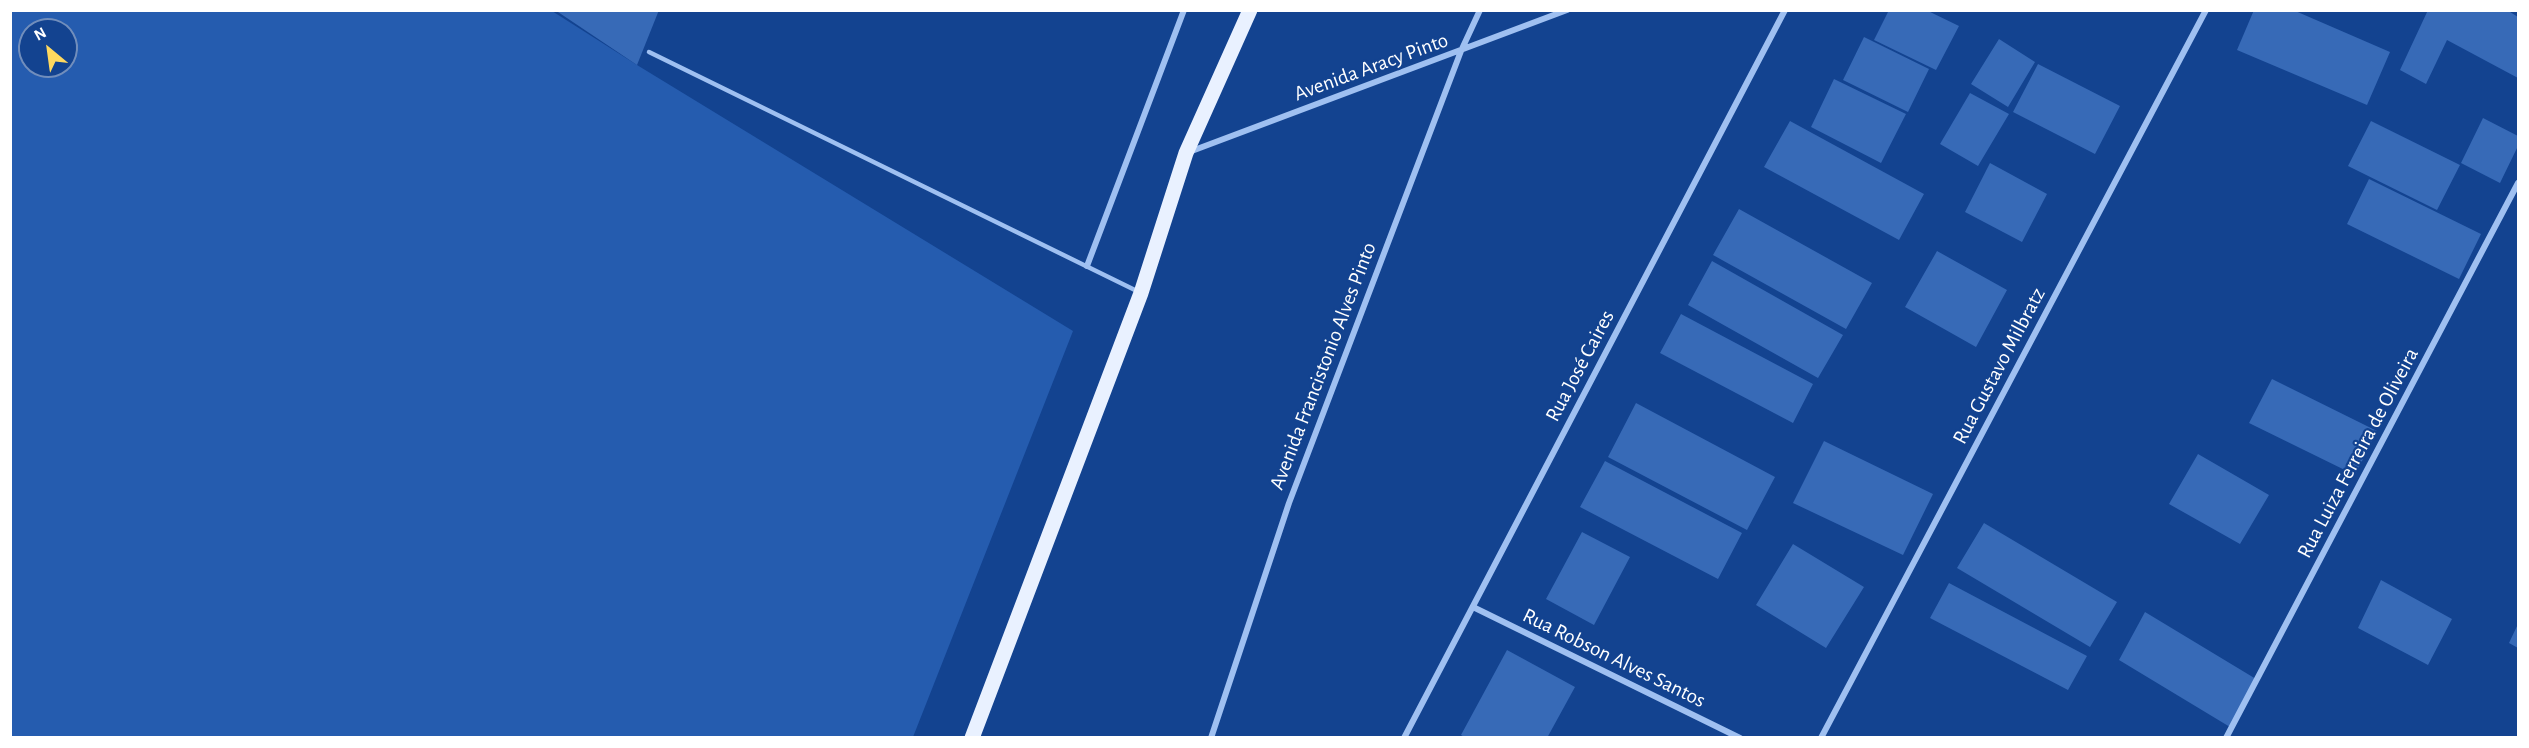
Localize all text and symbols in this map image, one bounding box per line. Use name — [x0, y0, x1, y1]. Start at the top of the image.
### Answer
north arrow — [18, 18, 78, 78]
text: N — [31, 24, 49, 44]
street label: Avenida Aracy Pinto — [1290, 27, 1452, 107]
street label: Avenida Francistonio Alves Pinto — [1264, 239, 1382, 493]
street label: Rua Gustavo Milbratz — [1947, 284, 2051, 448]
street label: Rua José Caires — [1540, 306, 1620, 426]
street label: Rua Luiza Ferreira de Oliveira — [2292, 343, 2424, 563]
street label: Rua Robson Alves Santos — [1518, 603, 1710, 713]

